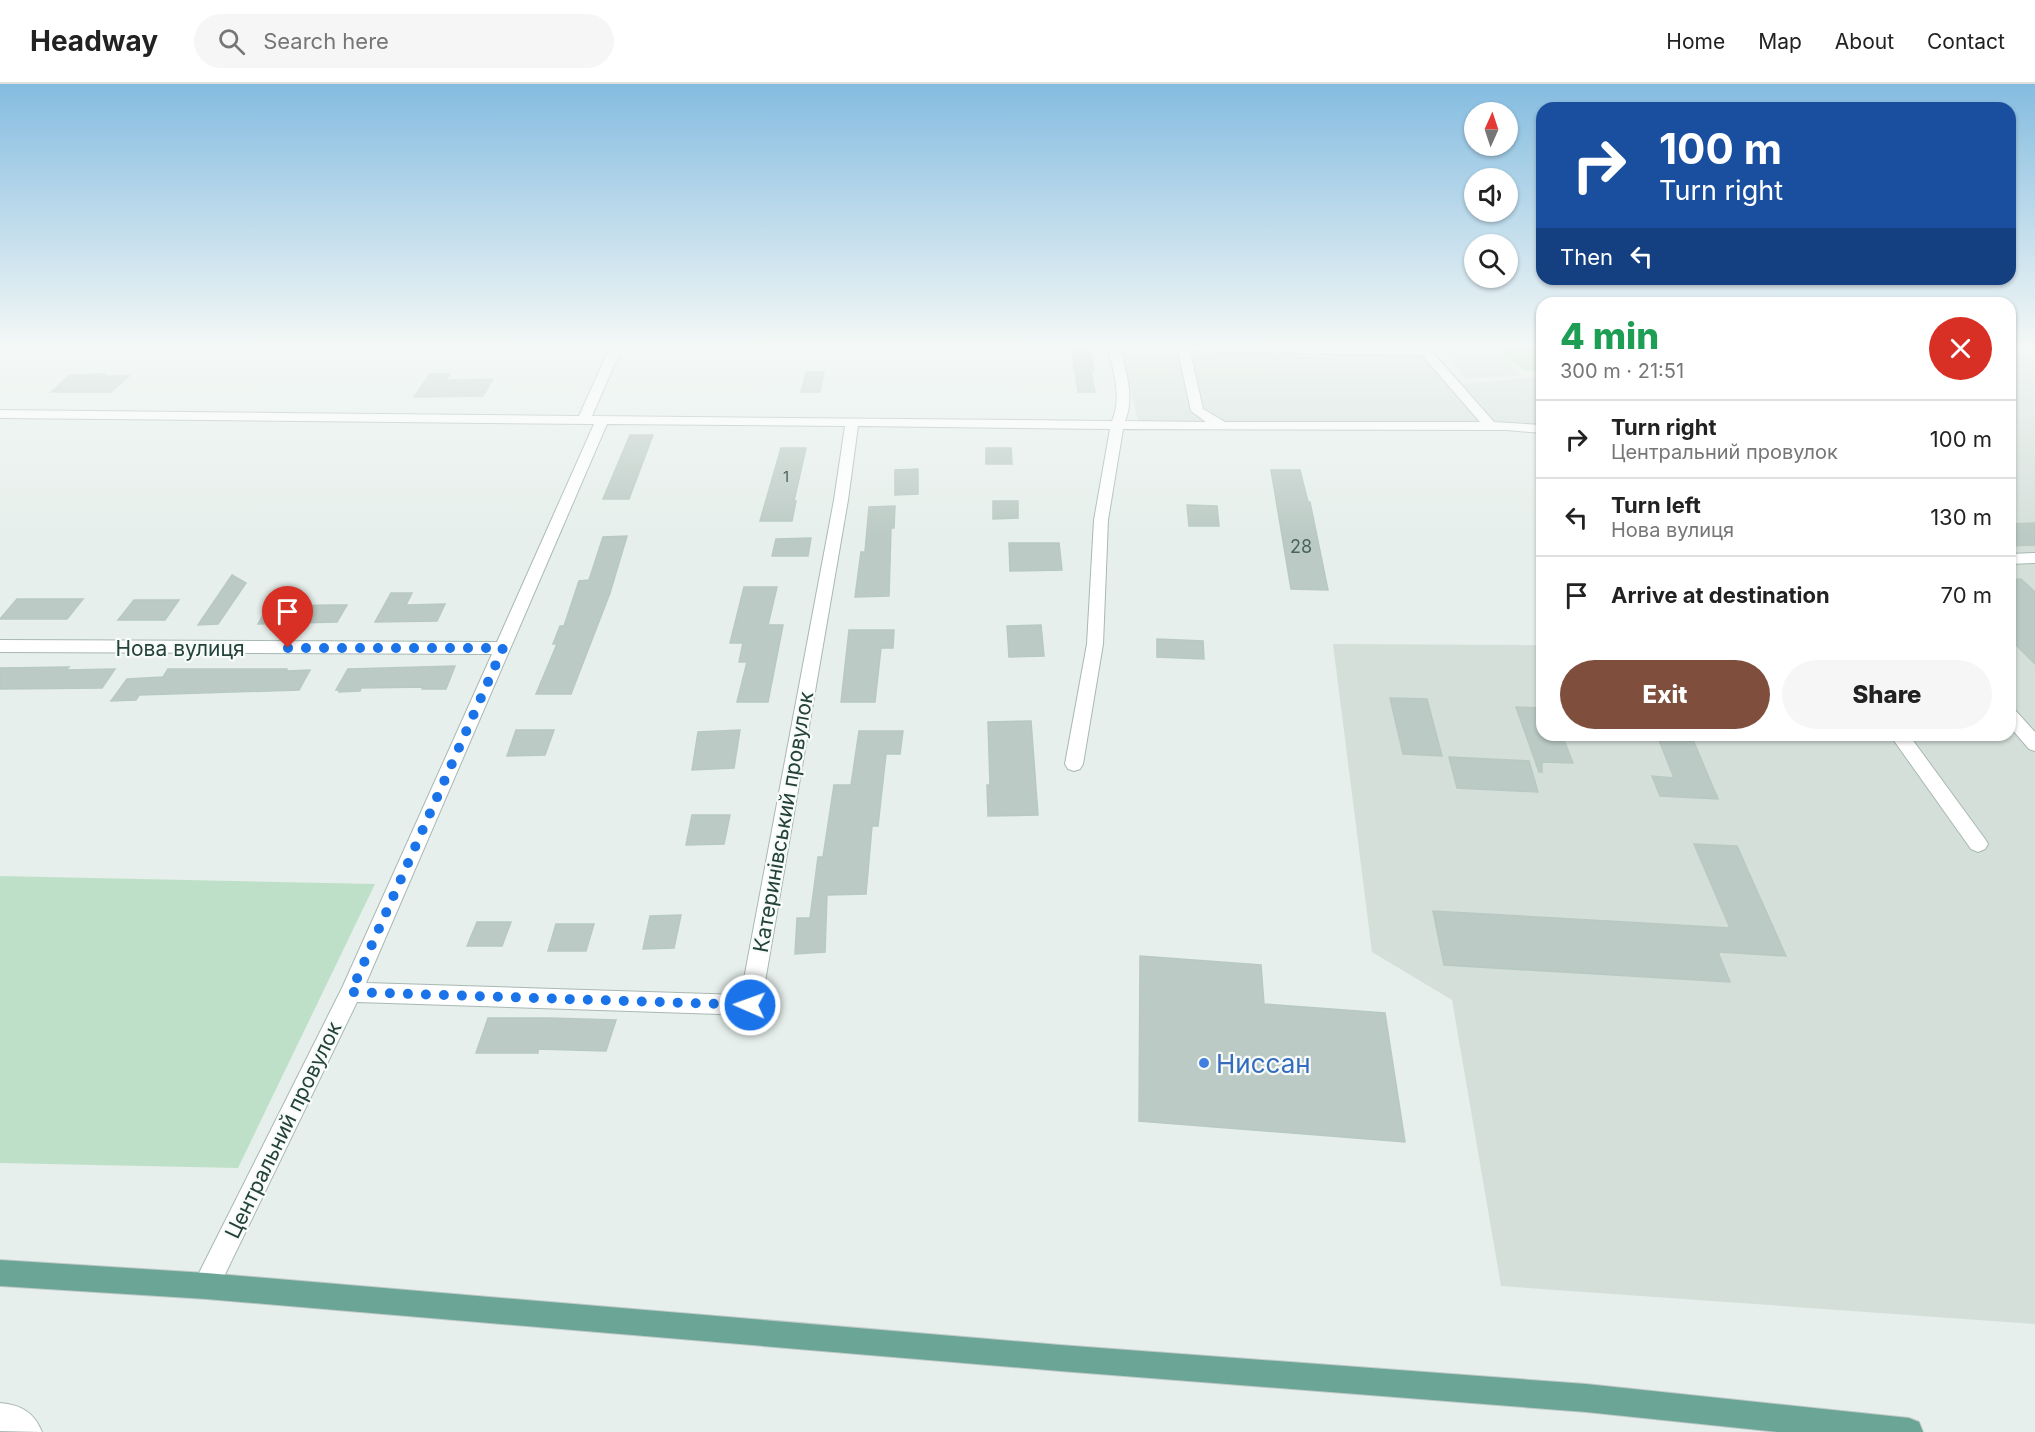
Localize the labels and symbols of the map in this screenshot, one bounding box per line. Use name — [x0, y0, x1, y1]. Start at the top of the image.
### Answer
north arrow — [1464, 102, 1518, 156]
house number: 1 — [783, 467, 789, 486]
house number: 28 — [1290, 536, 1312, 557]
pin — [262, 586, 313, 648]
street label: Нова вулиця — [115, 636, 245, 661]
street label: Катеринівський провулок — [748, 689, 818, 954]
position arrow — [718, 973, 782, 1037]
street label: Центральний провулок — [220, 1017, 347, 1243]
place label: Ниссан — [1216, 1048, 1311, 1079]
marker: Ниссан — [1197, 1056, 1211, 1070]

